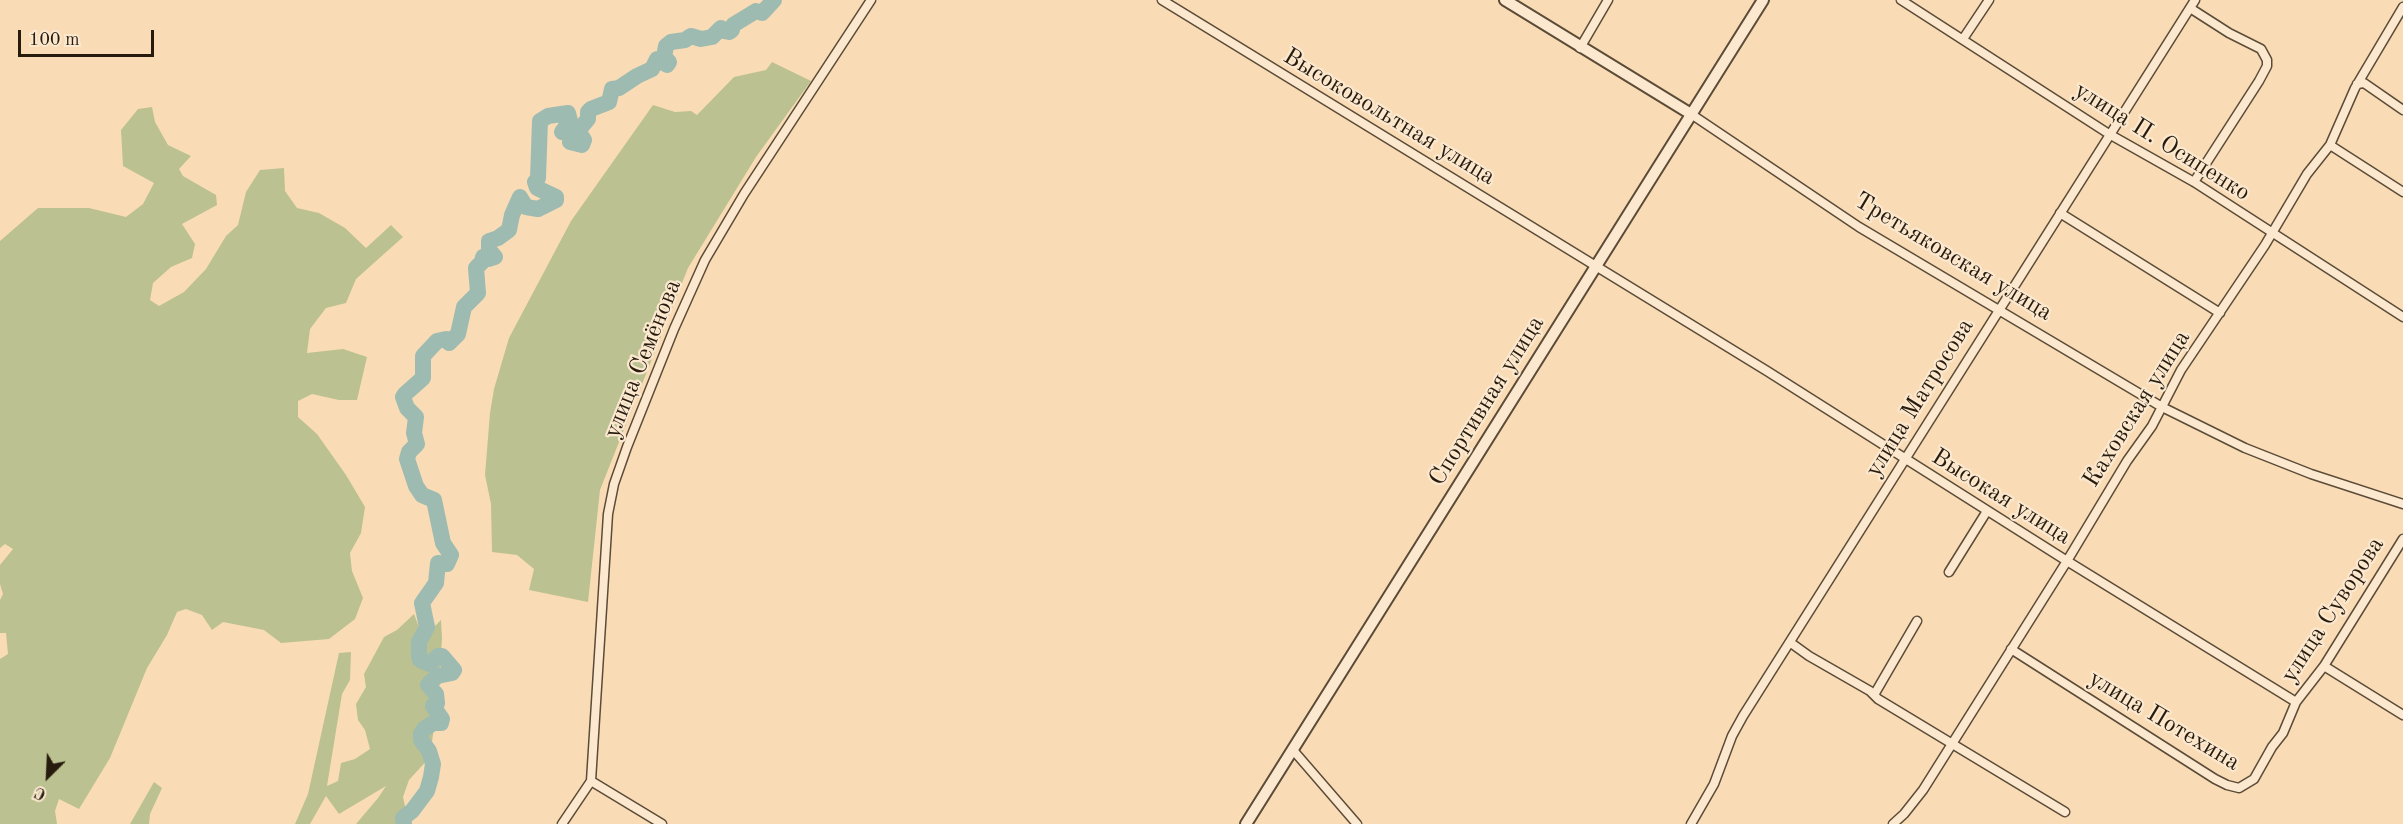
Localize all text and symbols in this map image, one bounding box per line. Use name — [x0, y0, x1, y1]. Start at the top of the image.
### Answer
scale bar — [21, 18, 158, 56]
text: 100 m — [29, 31, 80, 49]
street label: Высоковольтная улица — [1278, 42, 1500, 192]
street label: улица П. Осипенко — [2069, 76, 2255, 208]
street label: Третьяковская улица — [1849, 186, 2057, 328]
street label: улица Семёнова — [598, 275, 688, 443]
street label: Спортивная улица — [1423, 311, 1551, 491]
street label: улица Матросова — [1860, 313, 1980, 483]
street label: Каховская улица — [2077, 325, 2197, 493]
street label: Высокая улица — [1926, 443, 2076, 551]
street label: улица Суворова — [2275, 532, 2391, 688]
street label: улица Потехина — [2083, 664, 2245, 778]
north arrow — [18, 746, 78, 806]
text: С — [33, 783, 49, 802]

